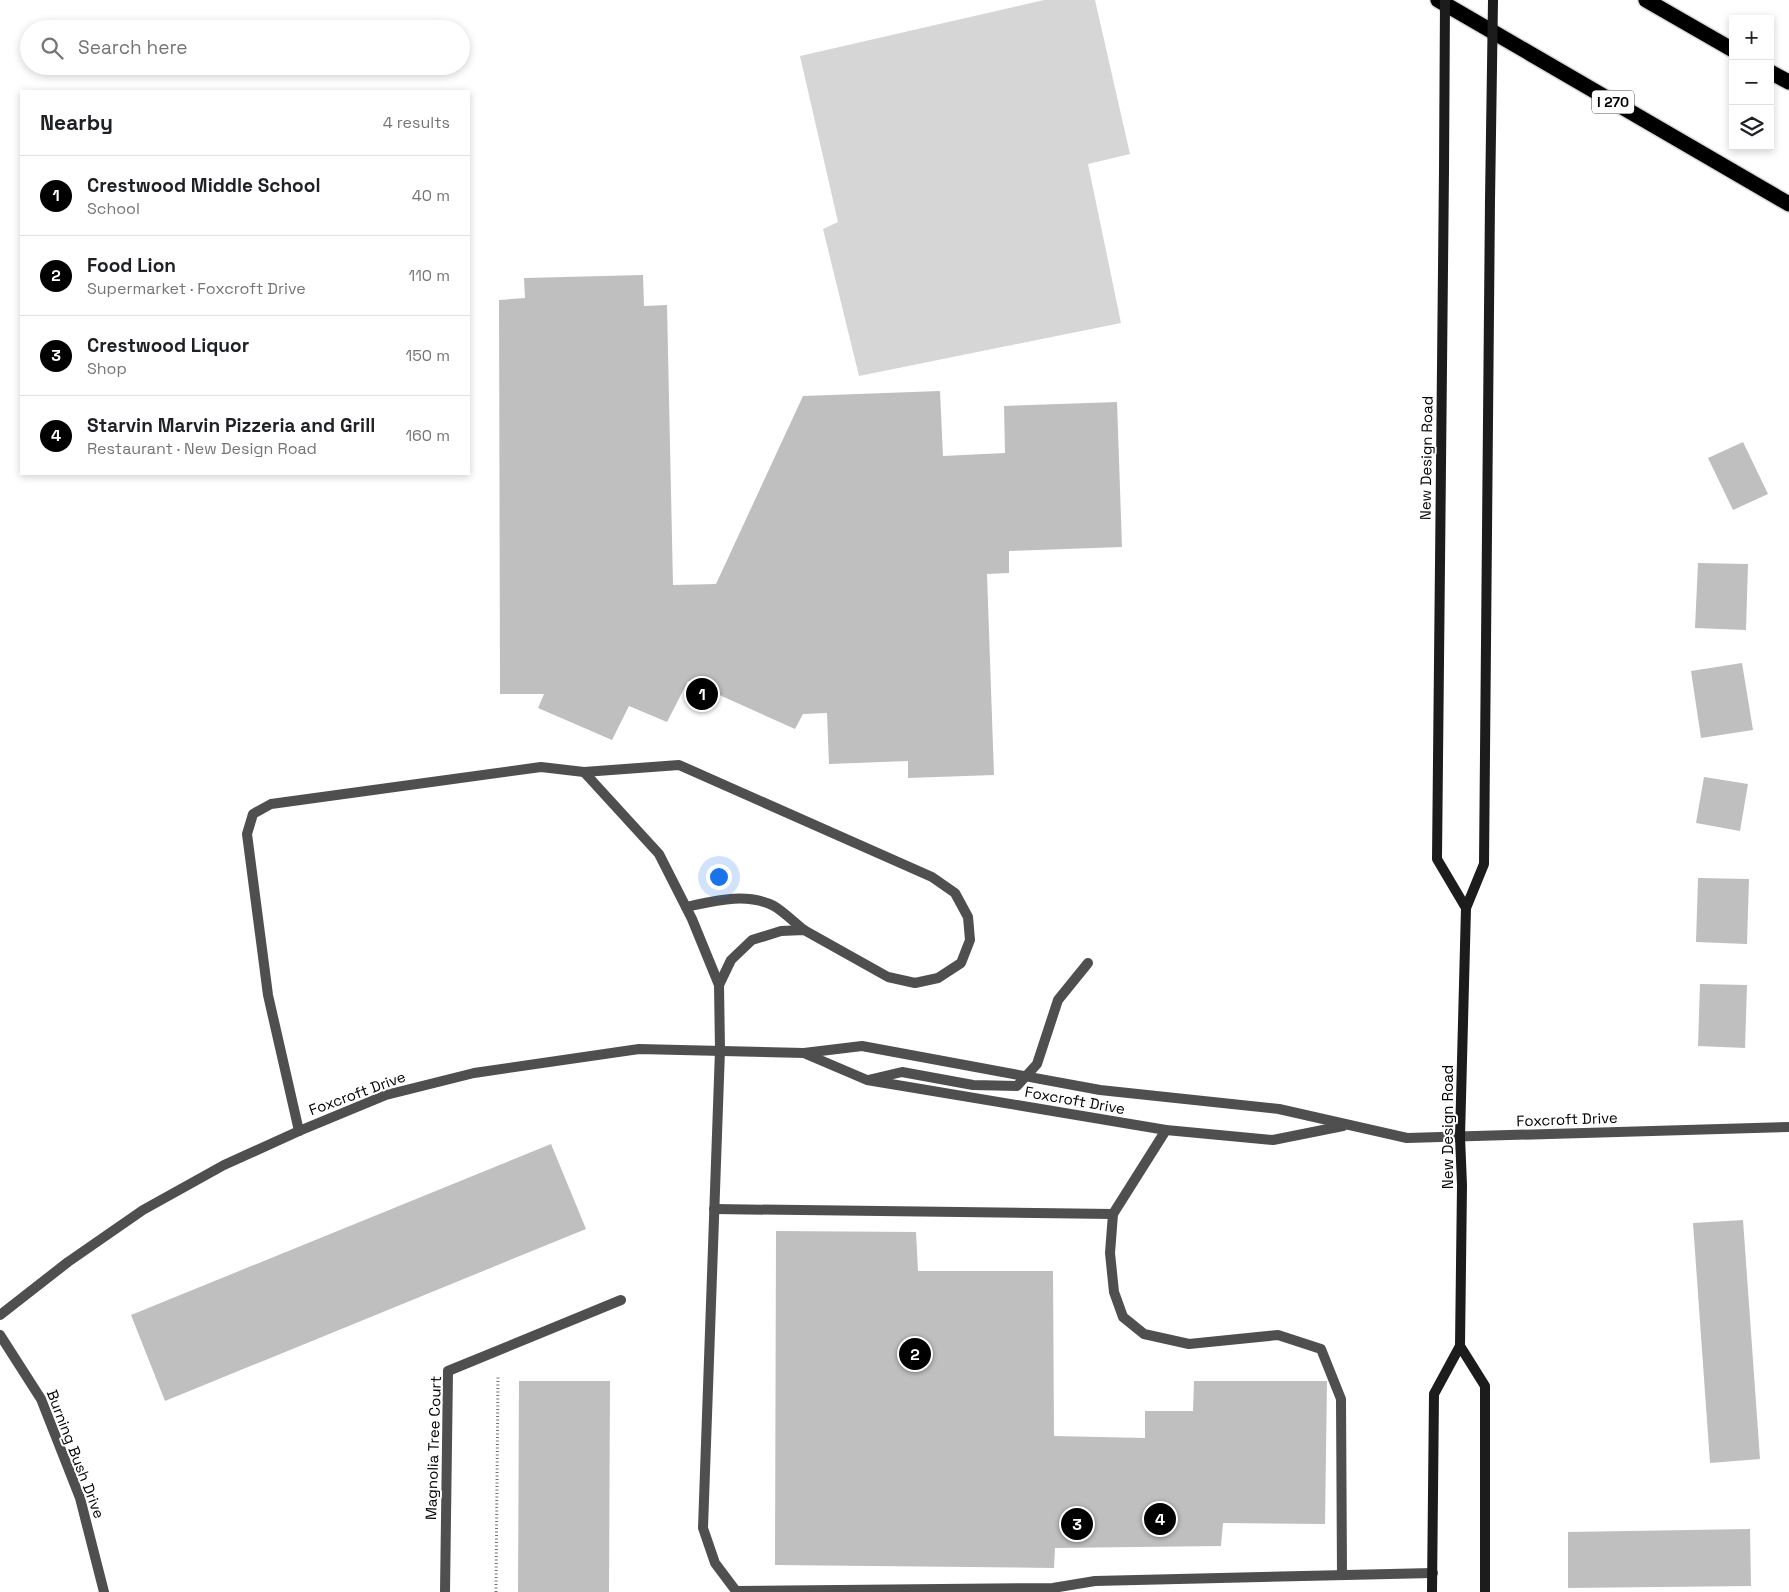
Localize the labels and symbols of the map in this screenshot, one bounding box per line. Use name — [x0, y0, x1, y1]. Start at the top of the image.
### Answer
road number: I 270 — [1592, 90, 1634, 114]
street label: New Design Road — [1415, 396, 1437, 520]
pin: 1 — [686, 675, 718, 713]
your location — [706, 864, 732, 890]
street label: New Design Road — [1438, 1065, 1457, 1189]
street label: Foxcroft Drive — [306, 1067, 408, 1119]
street label: Foxcroft Drive — [1023, 1082, 1127, 1118]
street label: Foxcroft Drive — [1516, 1108, 1618, 1130]
pin: 2 — [899, 1335, 931, 1373]
street label: Magnolia Tree Court — [421, 1375, 445, 1520]
street label: Burning Bush Drive — [43, 1387, 109, 1521]
pin: 4 — [1144, 1500, 1176, 1538]
pin: 3 — [1061, 1505, 1093, 1543]

